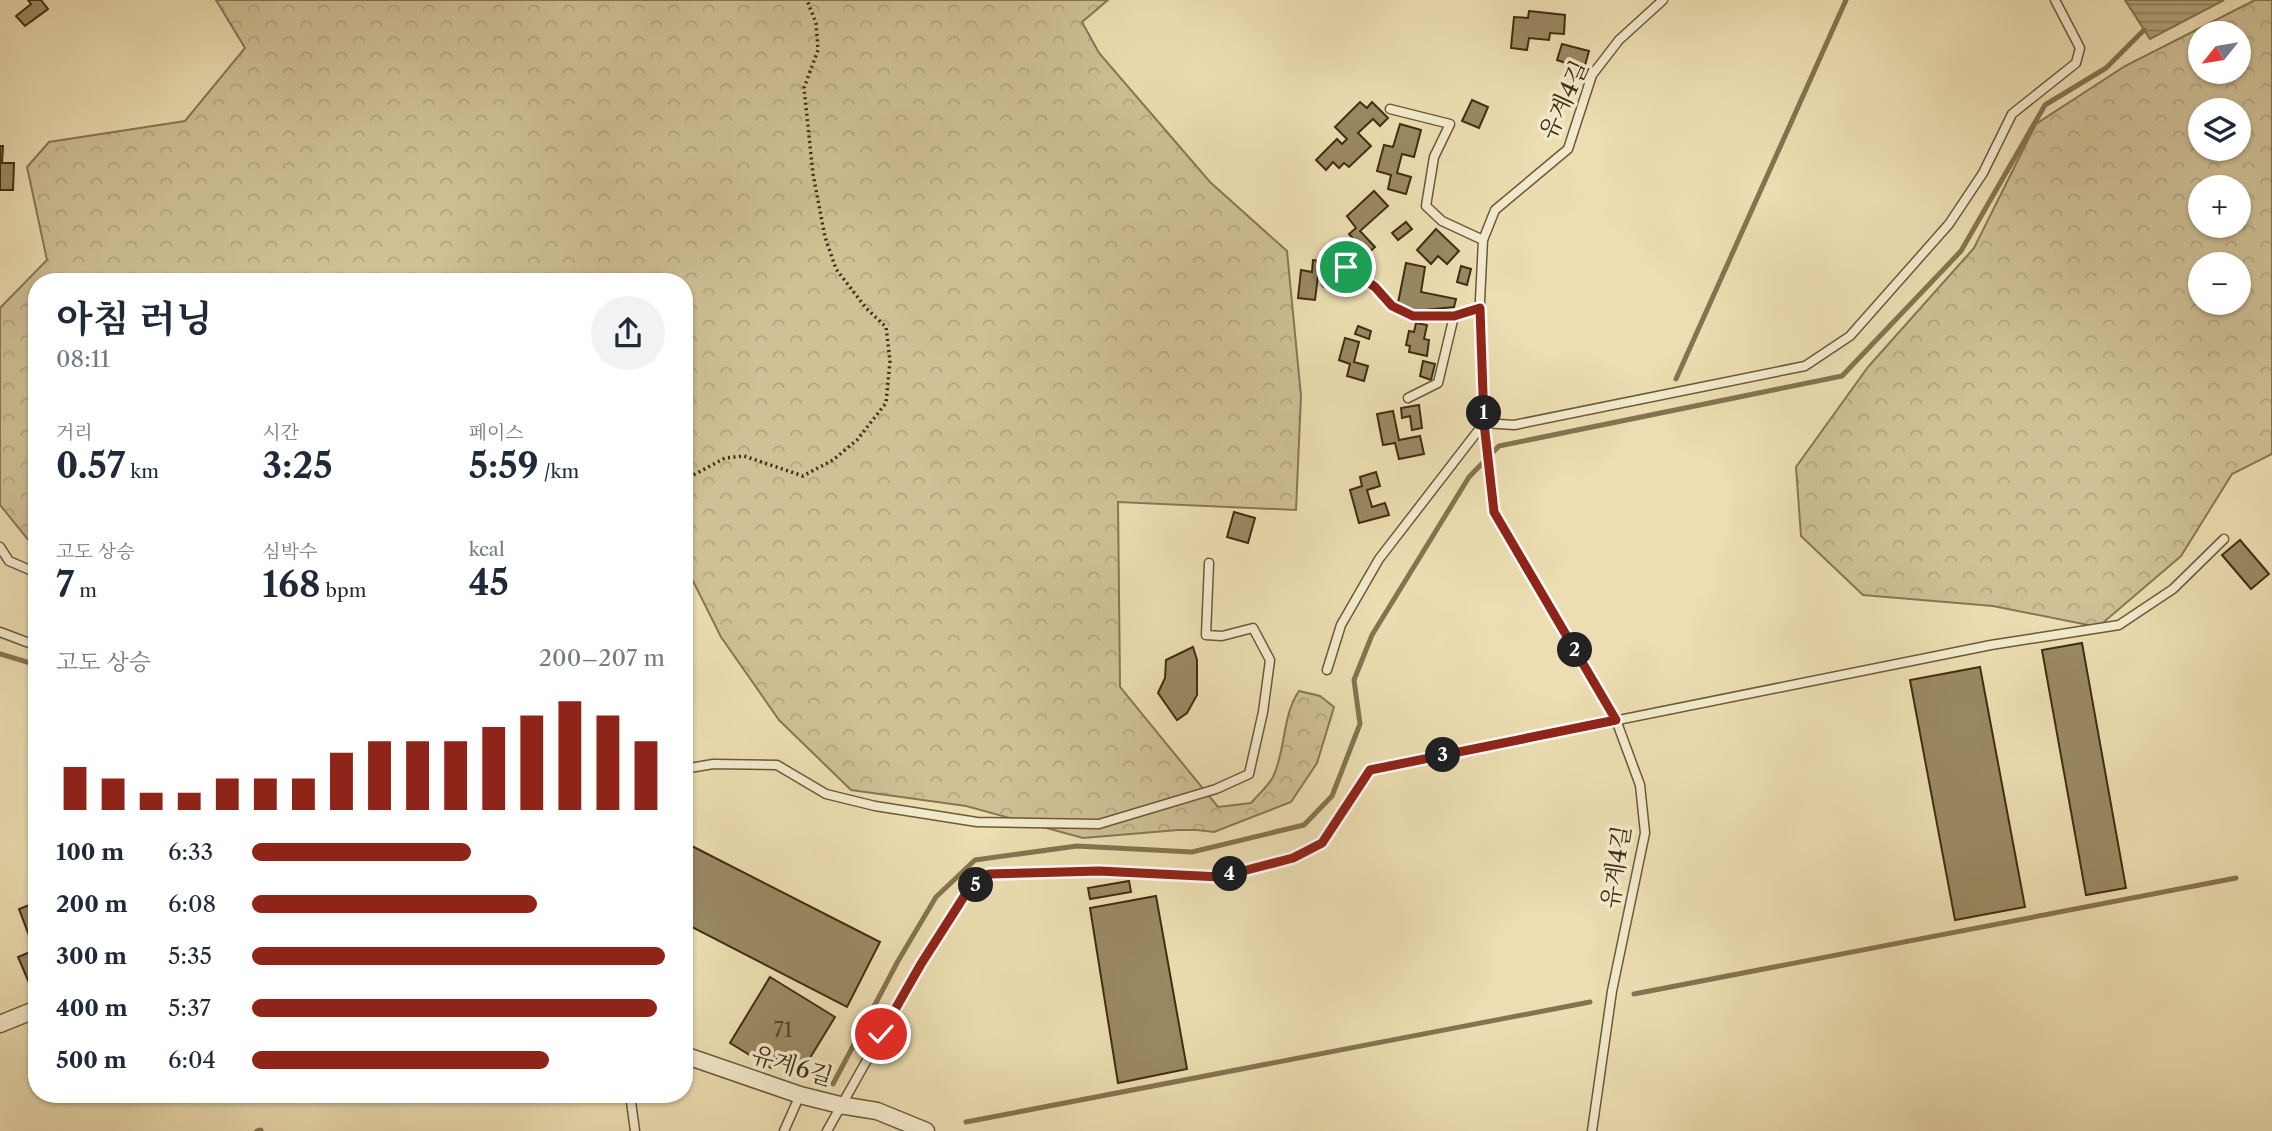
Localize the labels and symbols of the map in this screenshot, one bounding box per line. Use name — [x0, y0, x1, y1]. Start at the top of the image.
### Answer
north arrow — [2188, 21, 2250, 84]
street label: 유계4길 — [1533, 56, 1594, 144]
pin — [1316, 237, 1376, 297]
pin: 1 — [1466, 396, 1502, 430]
pin: 2 — [1558, 632, 1592, 668]
pin: 3 — [1426, 738, 1460, 772]
street label: 유계4길 — [1595, 823, 1636, 910]
pin: 4 — [1212, 856, 1248, 892]
pin: 5 — [958, 868, 993, 903]
pin — [851, 1004, 911, 1064]
house number: 71 — [773, 1017, 793, 1042]
street label: 유계6길 — [748, 1039, 836, 1092]

